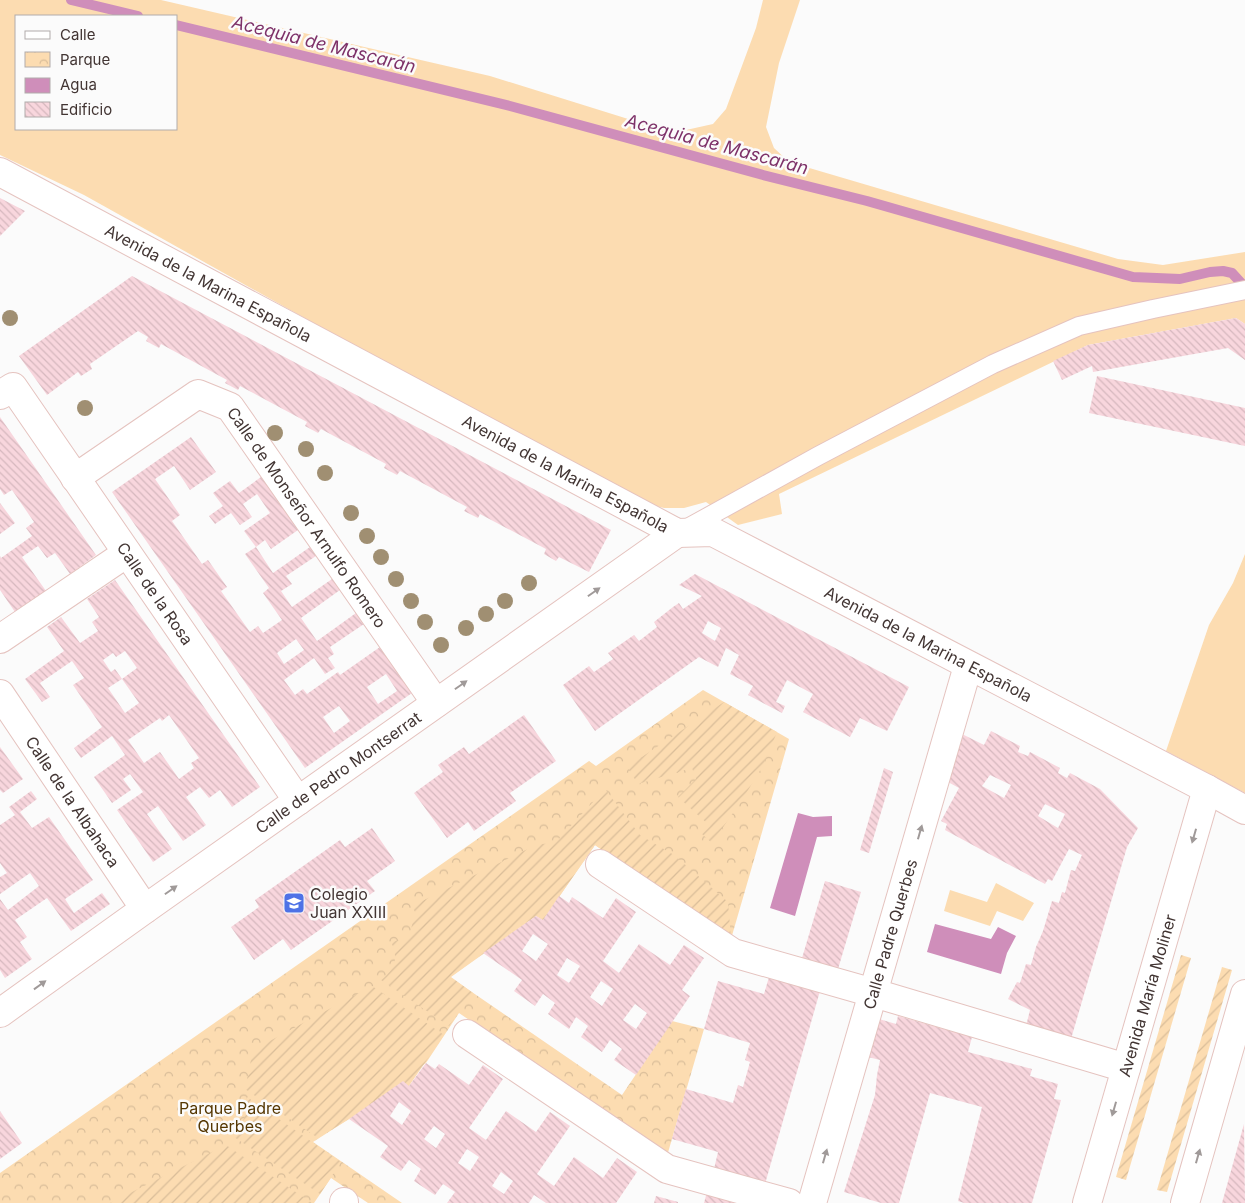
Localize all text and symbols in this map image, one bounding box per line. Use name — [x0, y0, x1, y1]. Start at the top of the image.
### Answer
water label: Acequia de Mascarán — [229, 11, 418, 77]
legend — [15, 15, 178, 130]
text: Calle — [60, 25, 95, 44]
text: Parque — [60, 50, 110, 69]
text: Agua — [60, 75, 97, 94]
text: Edificio — [60, 100, 112, 119]
water label: Acequia de Mascarán — [622, 109, 811, 179]
street label: Avenida de la Marina Española — [102, 220, 315, 346]
street label: Calle de Monseñor Arnulfo Romero — [223, 403, 391, 632]
street label: Avenida de la Marina Española — [459, 410, 672, 537]
street label: Calle de la Rosa — [113, 538, 198, 649]
street label: Avenida de la Marina Española — [821, 582, 1035, 706]
one-way arrow — [587, 587, 601, 597]
one-way arrow — [455, 680, 468, 690]
street label: Calle de Pedro Montserrat — [252, 707, 425, 838]
street label: Calle de la Albahaca — [21, 732, 124, 871]
one-way arrow — [916, 825, 924, 840]
one-way arrow — [1189, 828, 1197, 843]
street label: Calle Padre Querbes — [859, 857, 921, 1012]
place label: Colegio Juan XXIII — [310, 884, 386, 922]
one-way arrow — [165, 885, 178, 895]
school or university icon: Colegio Juan XXIII — [282, 891, 306, 915]
street label: Avenida María Moliner — [1114, 912, 1180, 1079]
one-way arrow — [33, 980, 46, 990]
park label: Parque Padre Querbes — [179, 1098, 281, 1136]
one-way arrow — [1110, 1102, 1118, 1117]
one-way arrow — [822, 1149, 830, 1164]
one-way arrow — [1195, 1149, 1203, 1164]

